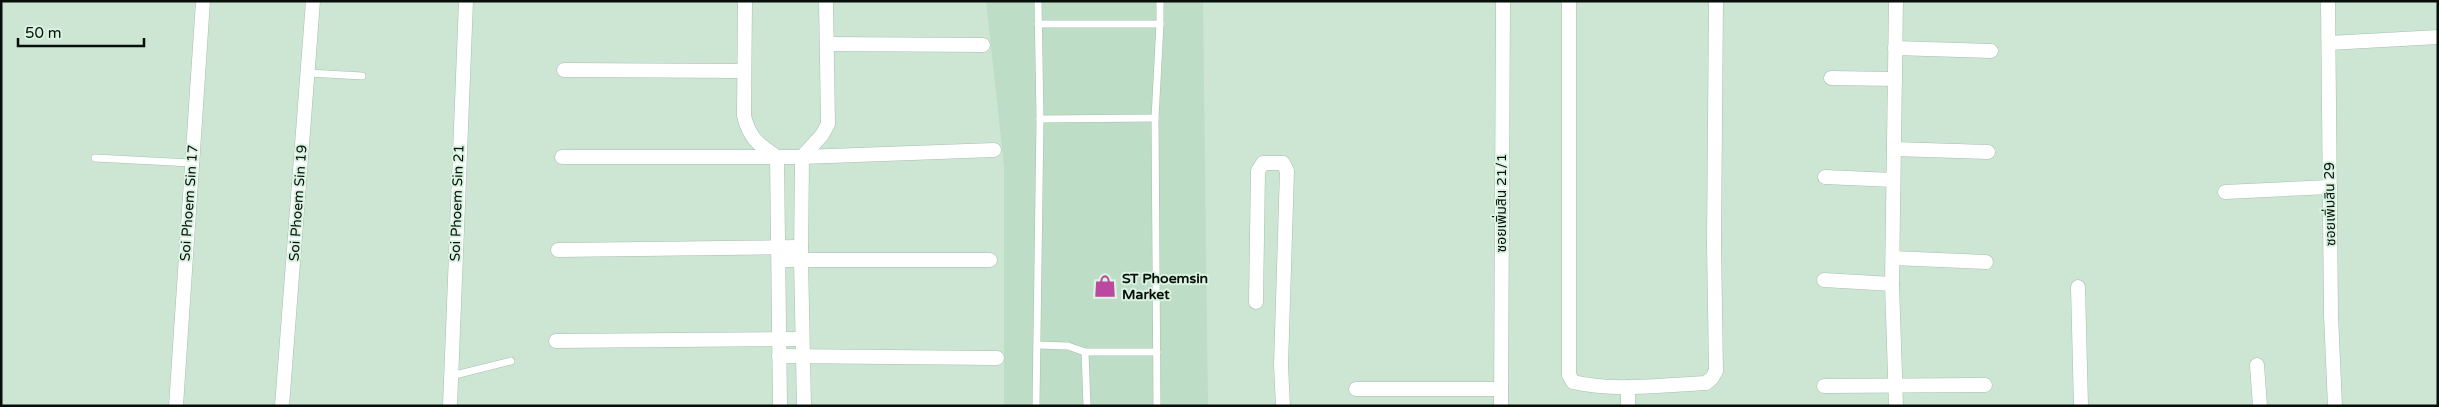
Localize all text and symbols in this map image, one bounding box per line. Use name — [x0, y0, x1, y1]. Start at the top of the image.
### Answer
scale bar — [18, 15, 144, 47]
text: 50 m — [25, 24, 62, 42]
street label: Soi Phoem Sin 17 — [176, 144, 202, 262]
street label: Soi Phoem Sin 19 — [285, 144, 311, 262]
street label: Soi Phoem Sin 21 — [446, 144, 468, 262]
street label: ซอยเพิ่มสิน 21/1 — [1491, 153, 1510, 253]
street label: ซอยเพิ่มสิน 29 — [2320, 162, 2339, 246]
place label: ST Phoemsin Market — [1122, 270, 1208, 303]
shop icon: ST Phoemsin Market — [1092, 273, 1118, 299]

